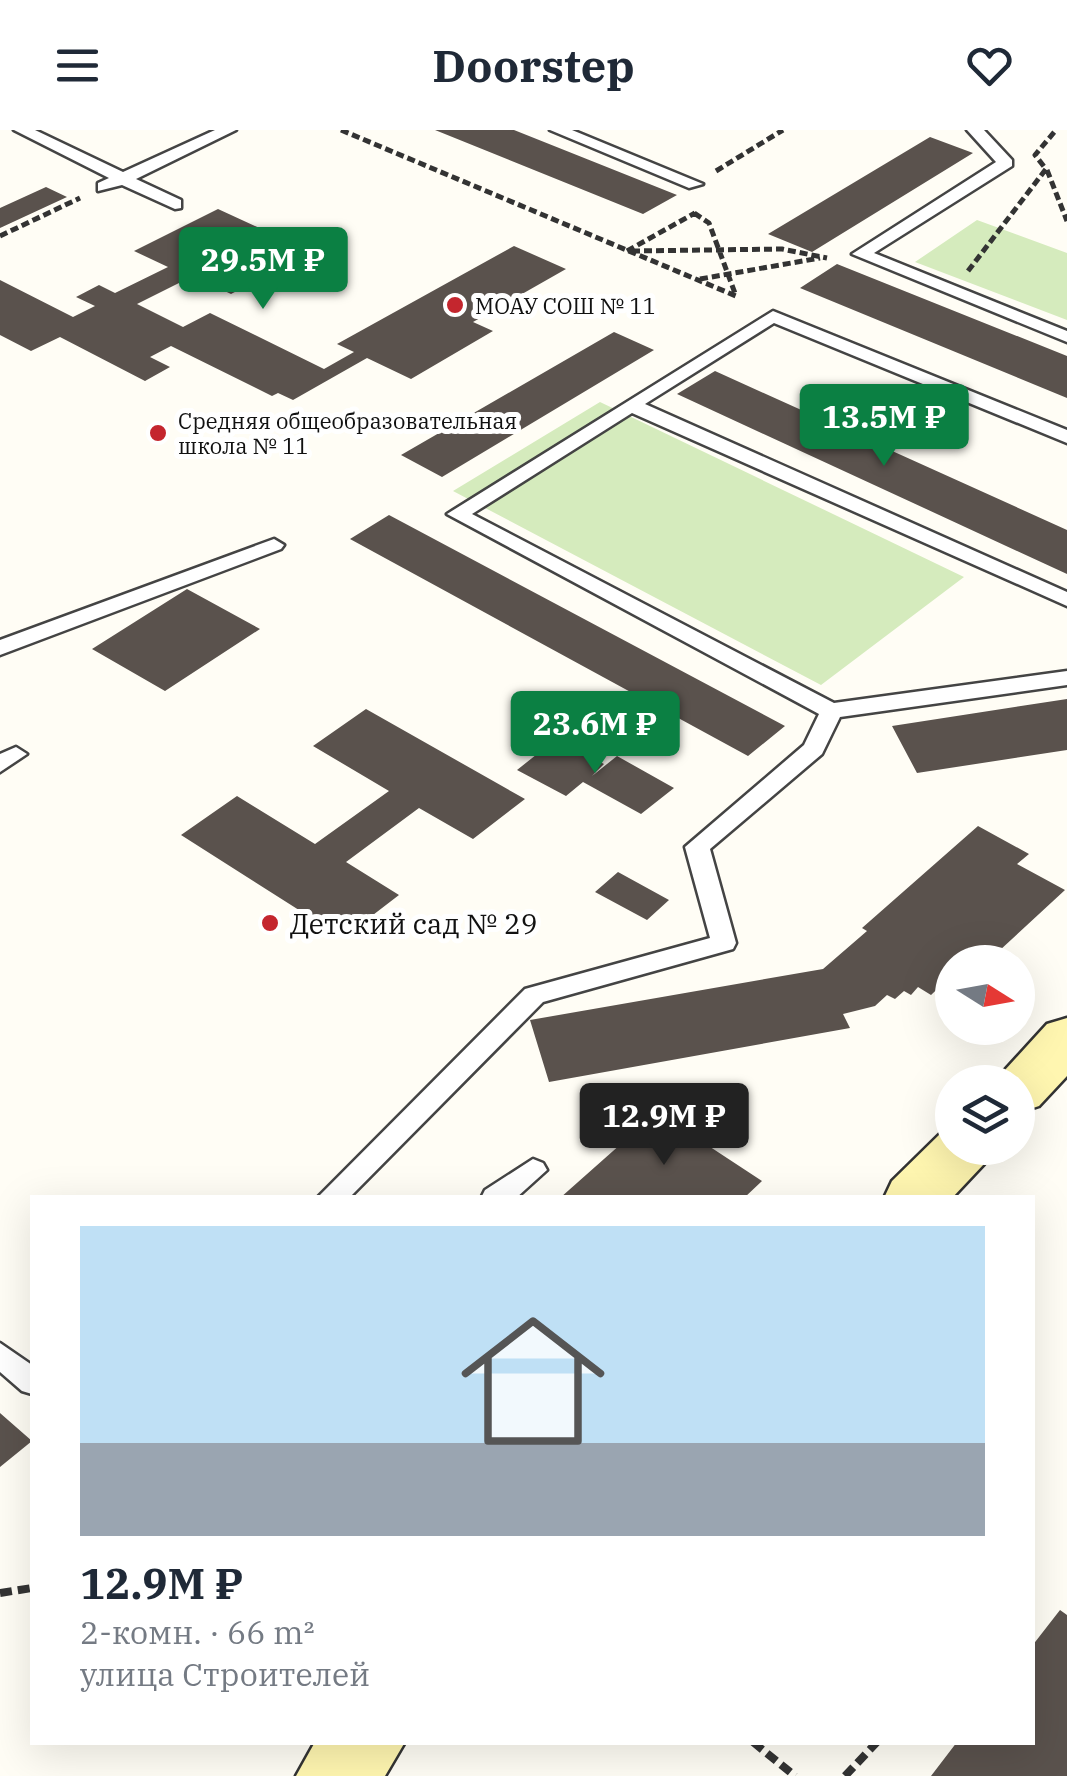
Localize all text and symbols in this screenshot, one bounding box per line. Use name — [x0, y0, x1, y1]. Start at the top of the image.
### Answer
text: Doorstep — [432, 36, 635, 94]
icon: menu — [50, 38, 105, 93]
icon: heart — [962, 38, 1017, 93]
pin: 29.5M ₽ — [171, 227, 355, 312]
text: 29.5M ₽ — [201, 238, 325, 280]
place label: МОАУ СОШ № 11 — [475, 291, 656, 320]
marker: МОАУ СОШ № 11 — [444, 294, 466, 316]
pin: 13.5M ₽ — [792, 384, 976, 469]
text: 13.5M ₽ — [822, 395, 946, 437]
place label: Средняя общеобразовательная школа № 11 — [178, 406, 517, 460]
marker: Средняя общеобразовательная школа № 11 — [147, 422, 169, 444]
pin: 23.6M ₽ — [503, 691, 687, 776]
text: 23.6M ₽ — [533, 702, 657, 744]
place label: Детский сад № 29 — [290, 905, 538, 942]
marker: Детский сад № 29 — [259, 912, 281, 934]
north arrow — [935, 945, 1035, 1045]
map controls — [935, 945, 1035, 1165]
button: layers — [935, 1065, 1035, 1165]
pin: 12.9M ₽ — [572, 1083, 756, 1168]
text: 12.9M ₽ — [602, 1094, 726, 1136]
icon: home — [443, 1291, 623, 1471]
text: 12.9M ₽ — [80, 1556, 243, 1611]
text: 2-комн. · 66 m² — [80, 1611, 314, 1653]
text: улица Строителей — [80, 1653, 370, 1695]

